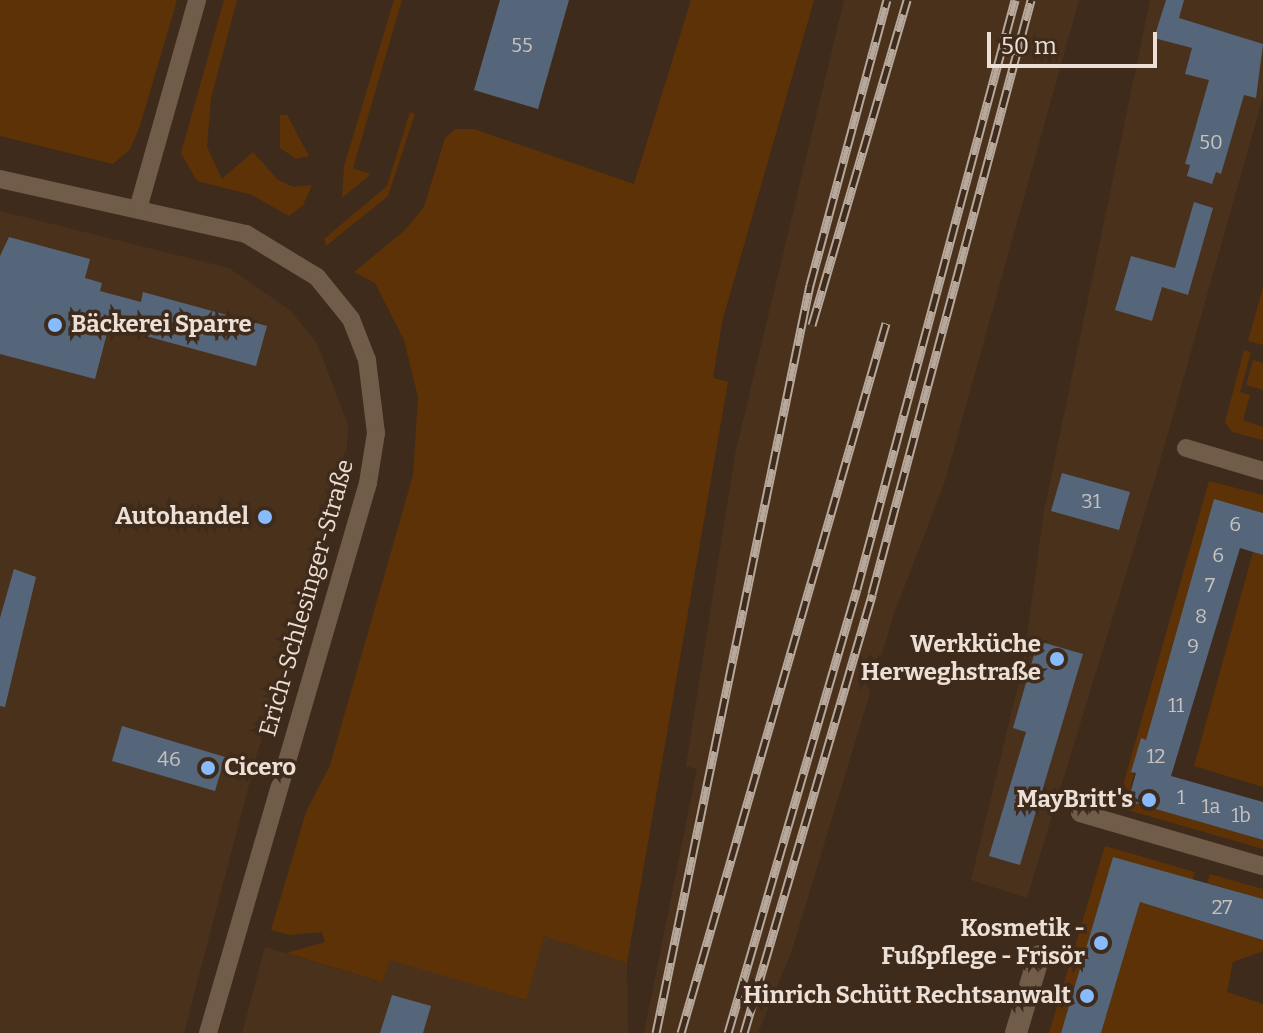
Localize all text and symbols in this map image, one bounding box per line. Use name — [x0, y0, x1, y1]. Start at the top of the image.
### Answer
scale bar — [991, 16, 1161, 66]
text: 50 m — [1001, 32, 1057, 60]
house number: 55 — [511, 33, 533, 57]
house number: 50 — [1199, 130, 1223, 154]
place label: Bäckerei Sparre — [71, 311, 252, 339]
marker: Bäckerei Sparre — [46, 316, 64, 334]
street label: Erich-Schlesinger-Straße — [254, 456, 360, 740]
house number: 31 — [1081, 489, 1101, 513]
place label: Autohandel — [115, 503, 249, 531]
marker: Autohandel — [256, 508, 274, 526]
house number: 6 — [1229, 512, 1241, 536]
house number: 6 — [1212, 543, 1224, 567]
house number: 7 — [1205, 573, 1215, 597]
house number: 8 — [1195, 604, 1207, 628]
place label: Werkküche Herweghstraße — [861, 631, 1041, 687]
house number: 9 — [1187, 634, 1199, 658]
marker: Werkküche Herweghstraße — [1048, 650, 1066, 668]
house number: 11 — [1168, 693, 1184, 717]
house number: 12 — [1147, 744, 1165, 768]
house number: 46 — [157, 747, 181, 771]
place label: Cicero — [224, 754, 296, 782]
marker: Cicero — [199, 759, 217, 777]
house number: 1 — [1177, 785, 1185, 809]
place label: MayBritt's — [1017, 786, 1133, 814]
marker: MayBritt's — [1140, 791, 1158, 809]
house number: 1a — [1201, 794, 1221, 818]
house number: 1b — [1231, 803, 1251, 827]
house number: 27 — [1212, 895, 1232, 919]
place label: Kosmetik - Fußpflege - Frisör — [881, 915, 1085, 971]
marker: Kosmetik - Fußpflege - Frisör — [1092, 934, 1110, 952]
place label: Hinrich Schütt Rechtsanwalt — [743, 982, 1071, 1010]
marker: Hinrich Schütt Rechtsanwalt — [1078, 987, 1096, 1005]

